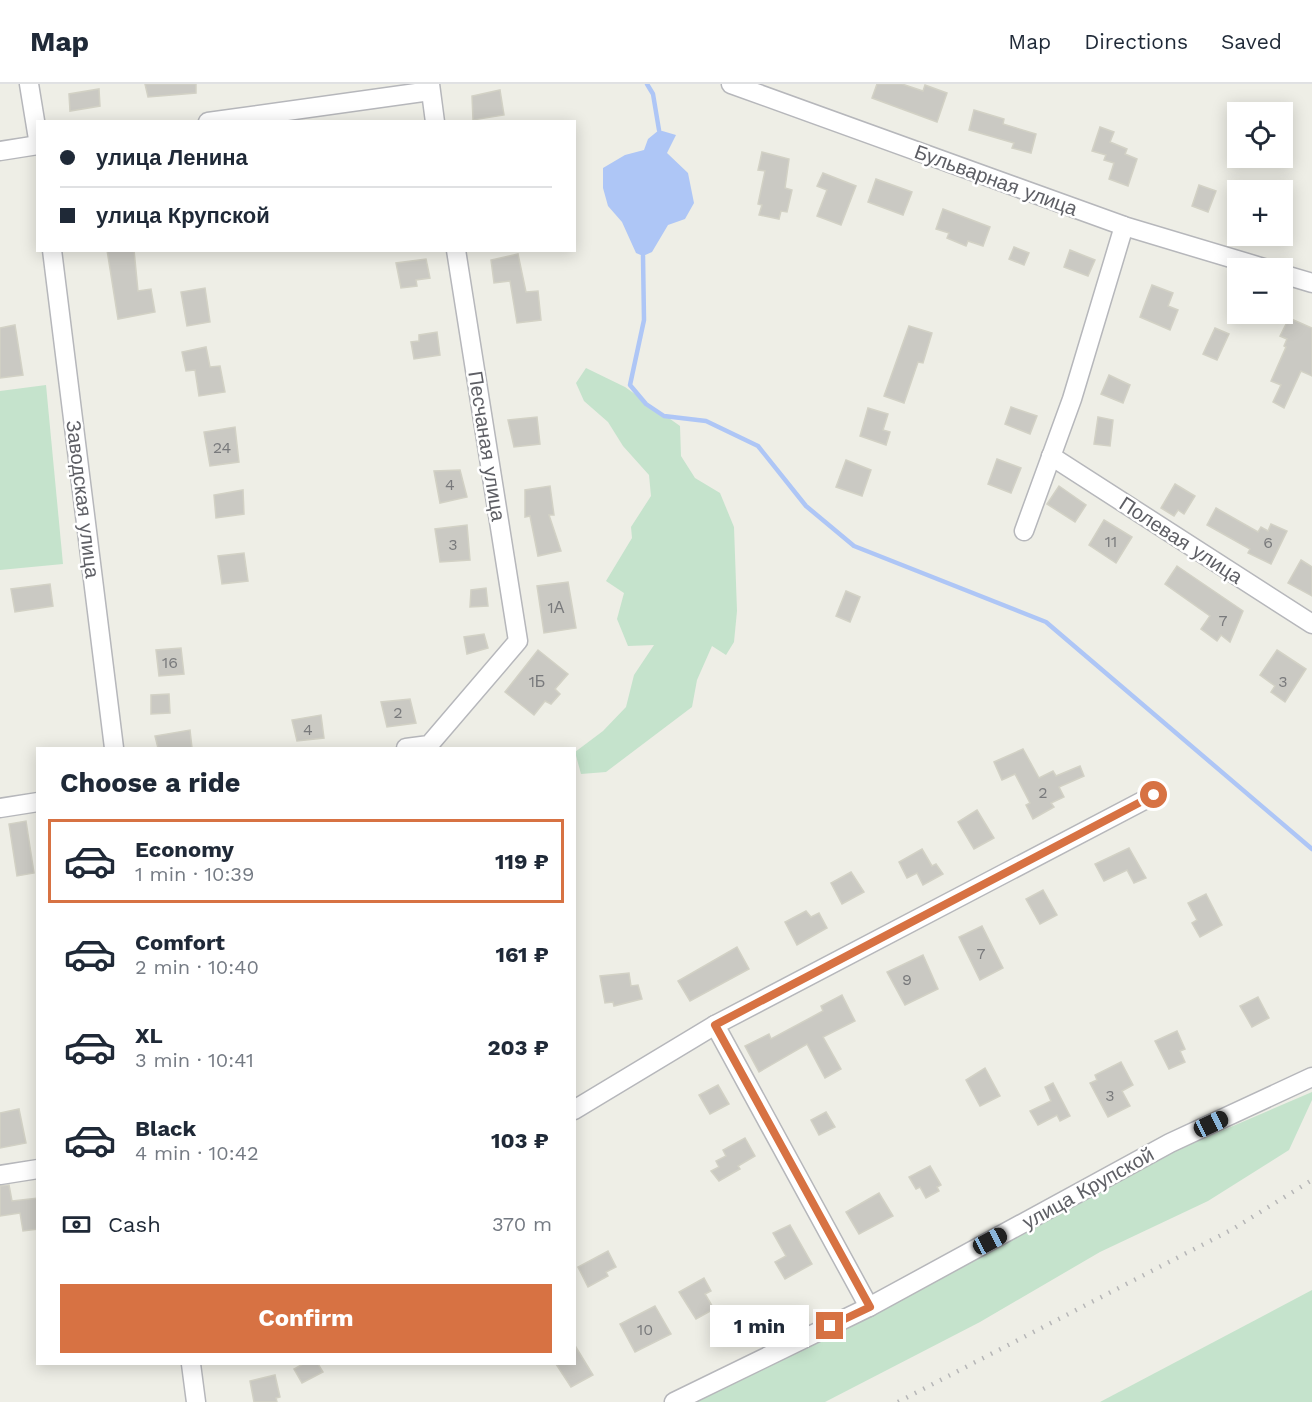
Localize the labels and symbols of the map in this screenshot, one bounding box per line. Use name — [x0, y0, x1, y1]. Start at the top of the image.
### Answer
street label: Бульварная улица — [911, 139, 1082, 221]
street label: Песчаная улица — [463, 369, 511, 524]
street label: Заводская улица — [61, 419, 105, 580]
house number: 24 — [213, 438, 232, 457]
house number: 4 — [445, 475, 455, 494]
street label: Полевая улица — [1115, 491, 1248, 589]
house number: 11 — [1105, 532, 1117, 551]
house number: 6 — [1263, 533, 1273, 552]
house number: 3 — [448, 535, 458, 554]
house number: 1А — [548, 598, 565, 617]
house number: 7 — [1219, 611, 1228, 630]
house number: 16 — [162, 653, 178, 672]
house number: 1Б — [529, 672, 545, 691]
house number: 3 — [1278, 672, 1288, 691]
house number: 2 — [393, 703, 403, 722]
house number: 4 — [303, 720, 313, 739]
route start — [1140, 781, 1167, 808]
house number: 2 — [1038, 783, 1048, 802]
house number: 7 — [977, 944, 986, 963]
house number: 9 — [902, 970, 912, 989]
house number: 3 — [1105, 1086, 1115, 1105]
car — [1191, 1108, 1231, 1140]
street label: улица Крупской — [1018, 1142, 1158, 1234]
car — [970, 1225, 1010, 1257]
callout: 1 min — [710, 1305, 809, 1347]
route end — [816, 1312, 843, 1339]
house number: 10 — [637, 1320, 653, 1339]

